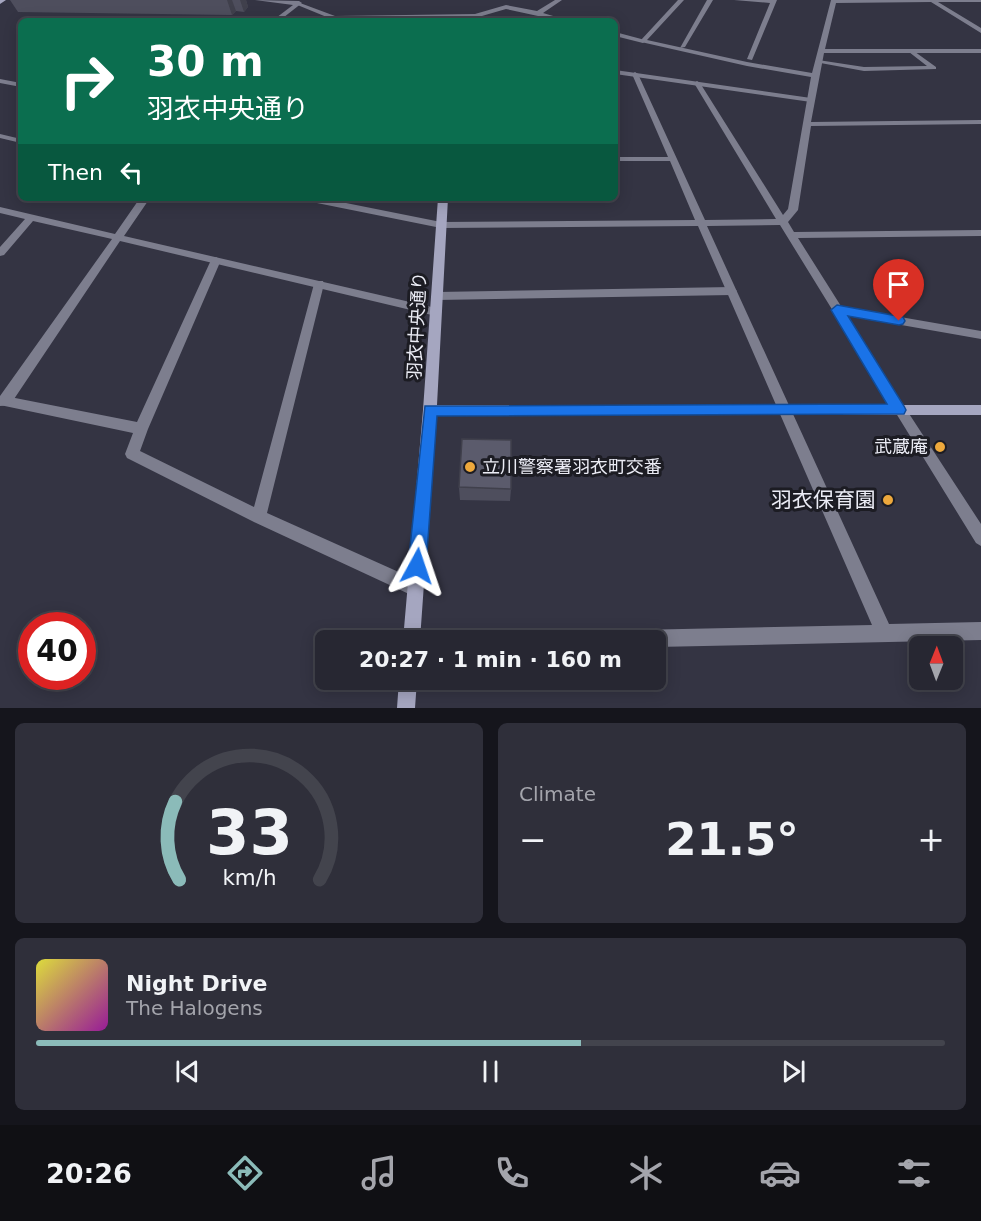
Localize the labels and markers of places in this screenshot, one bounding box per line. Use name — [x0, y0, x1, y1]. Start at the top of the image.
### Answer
pin — [873, 259, 924, 321]
place label: 武蔵庵 — [874, 436, 928, 457]
marker: 武蔵庵 — [933, 440, 947, 454]
place label: 立川警察署羽衣町交番 — [482, 456, 662, 477]
marker: 立川警察署羽衣町交番 — [463, 460, 477, 474]
place label: 羽衣保育園 — [771, 488, 876, 512]
marker: 羽衣保育園 — [881, 493, 895, 507]

